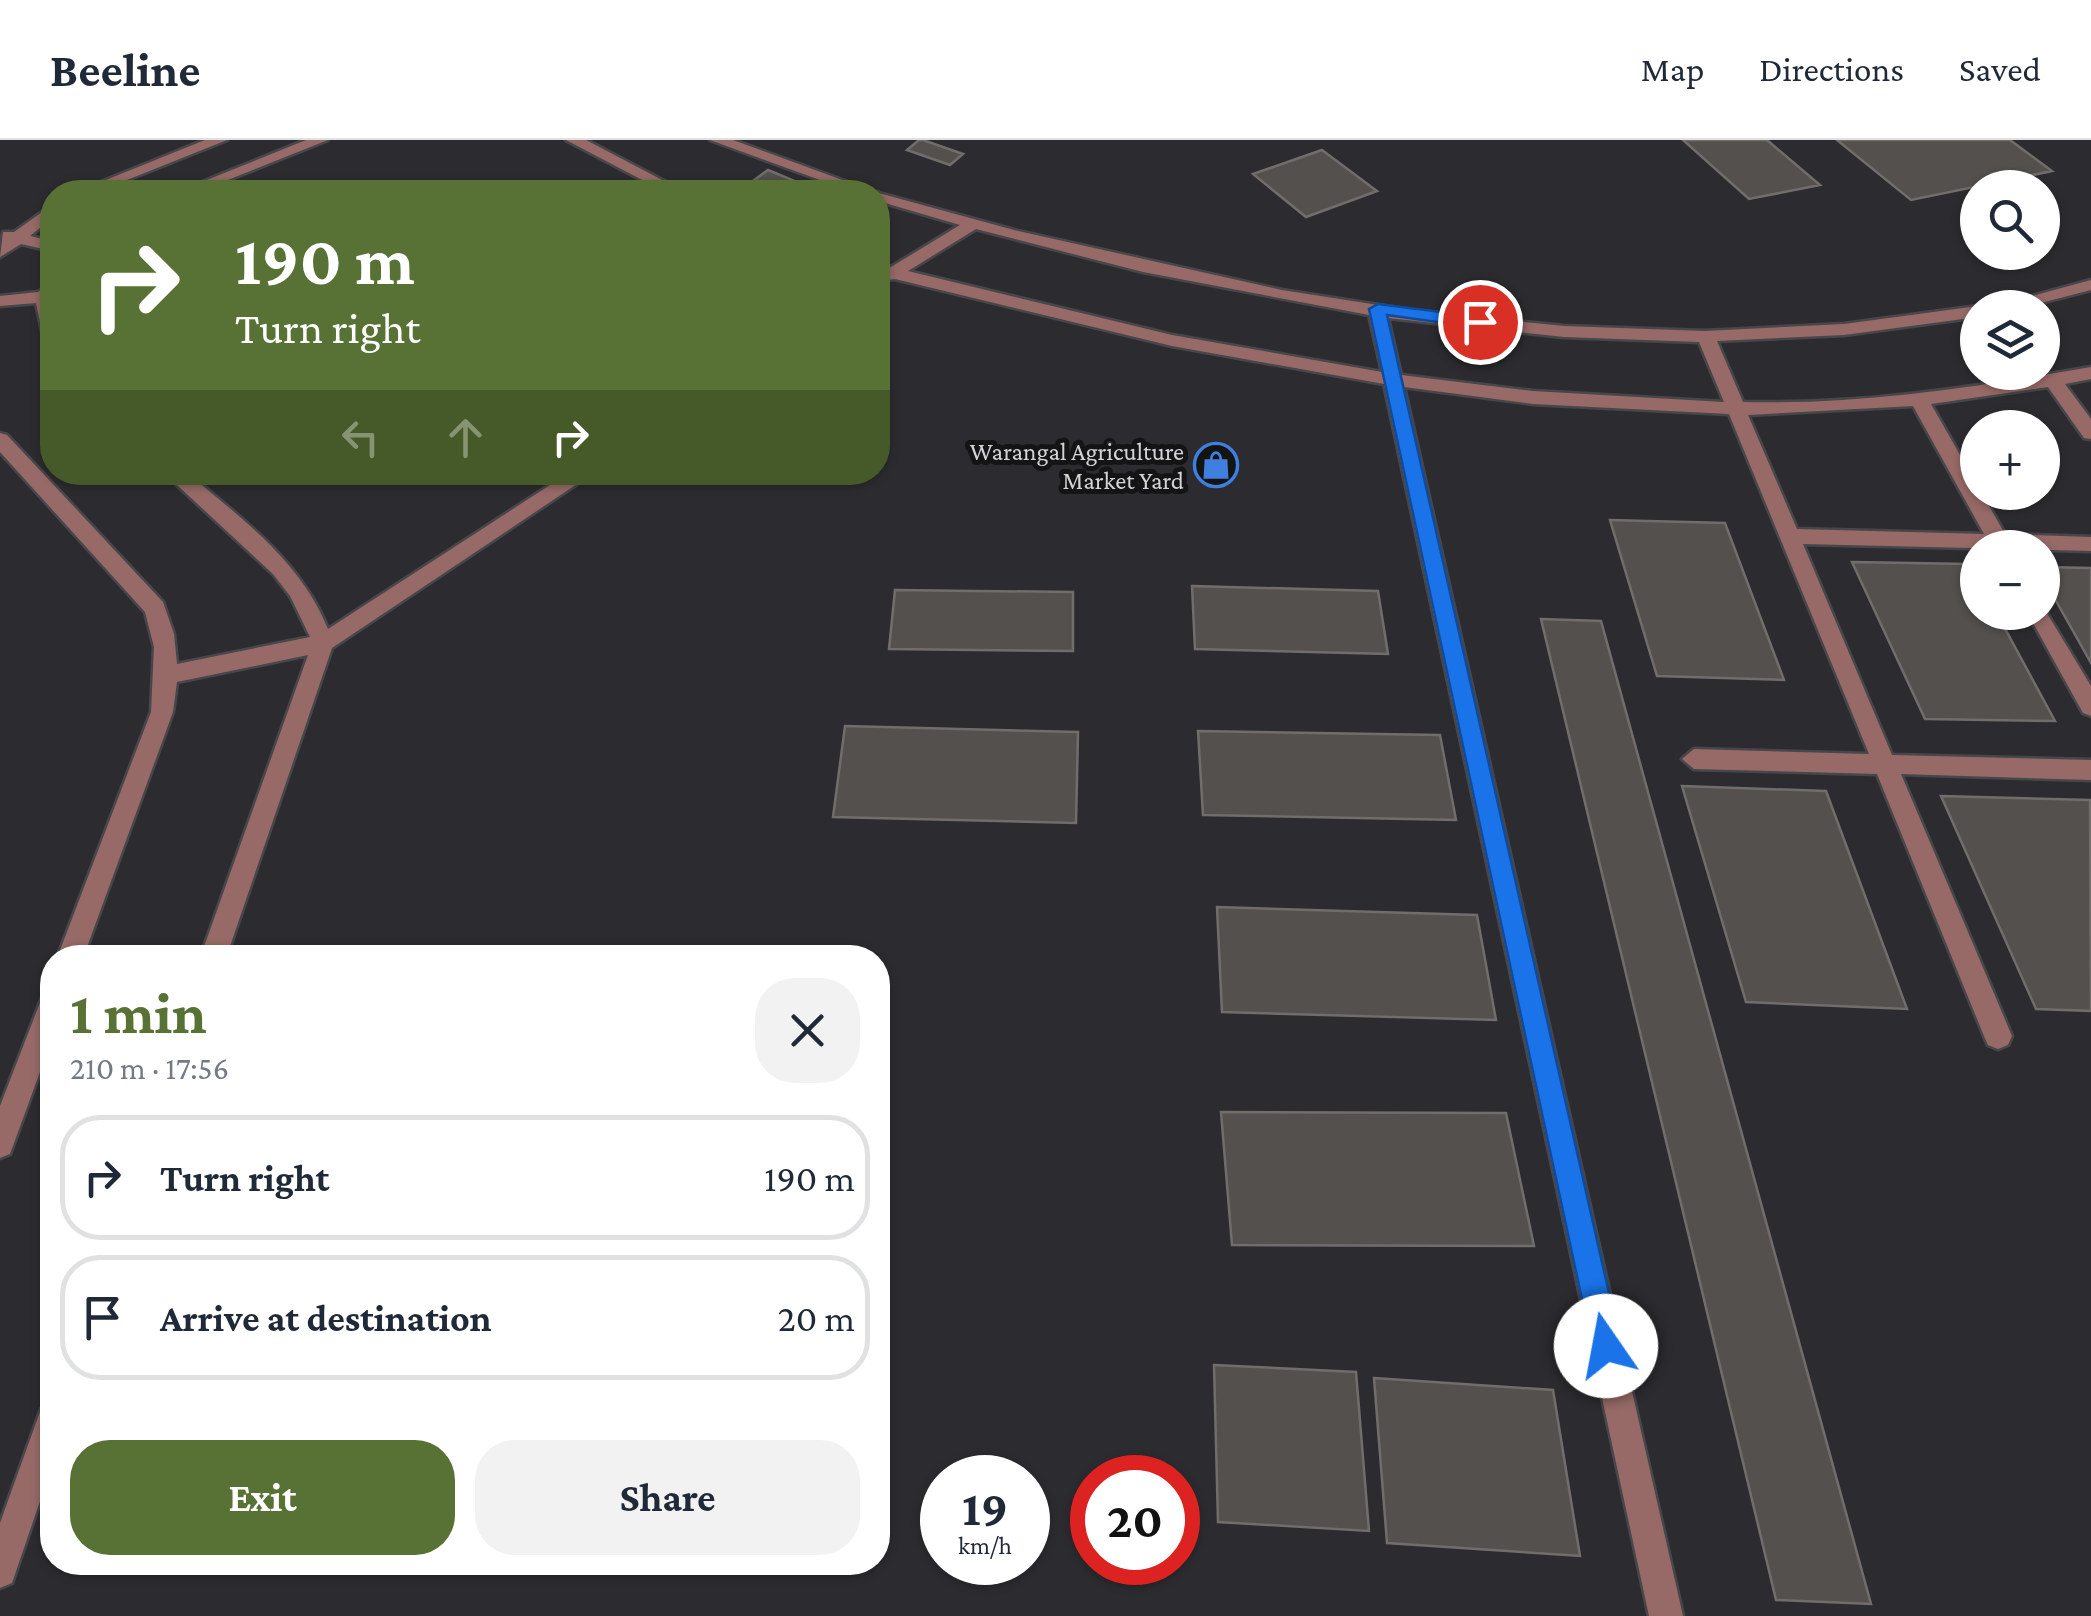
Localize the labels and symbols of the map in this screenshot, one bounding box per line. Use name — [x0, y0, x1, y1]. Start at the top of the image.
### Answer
pin — [1438, 280, 1523, 365]
place label: Warangal Agriculture Market Yard — [970, 438, 1184, 494]
shop icon: Warangal Agriculture Market Yard — [1193, 442, 1239, 488]
position arrow — [1554, 1294, 1658, 1398]
speed limit sign: 20 — [1070, 1455, 1200, 1585]

